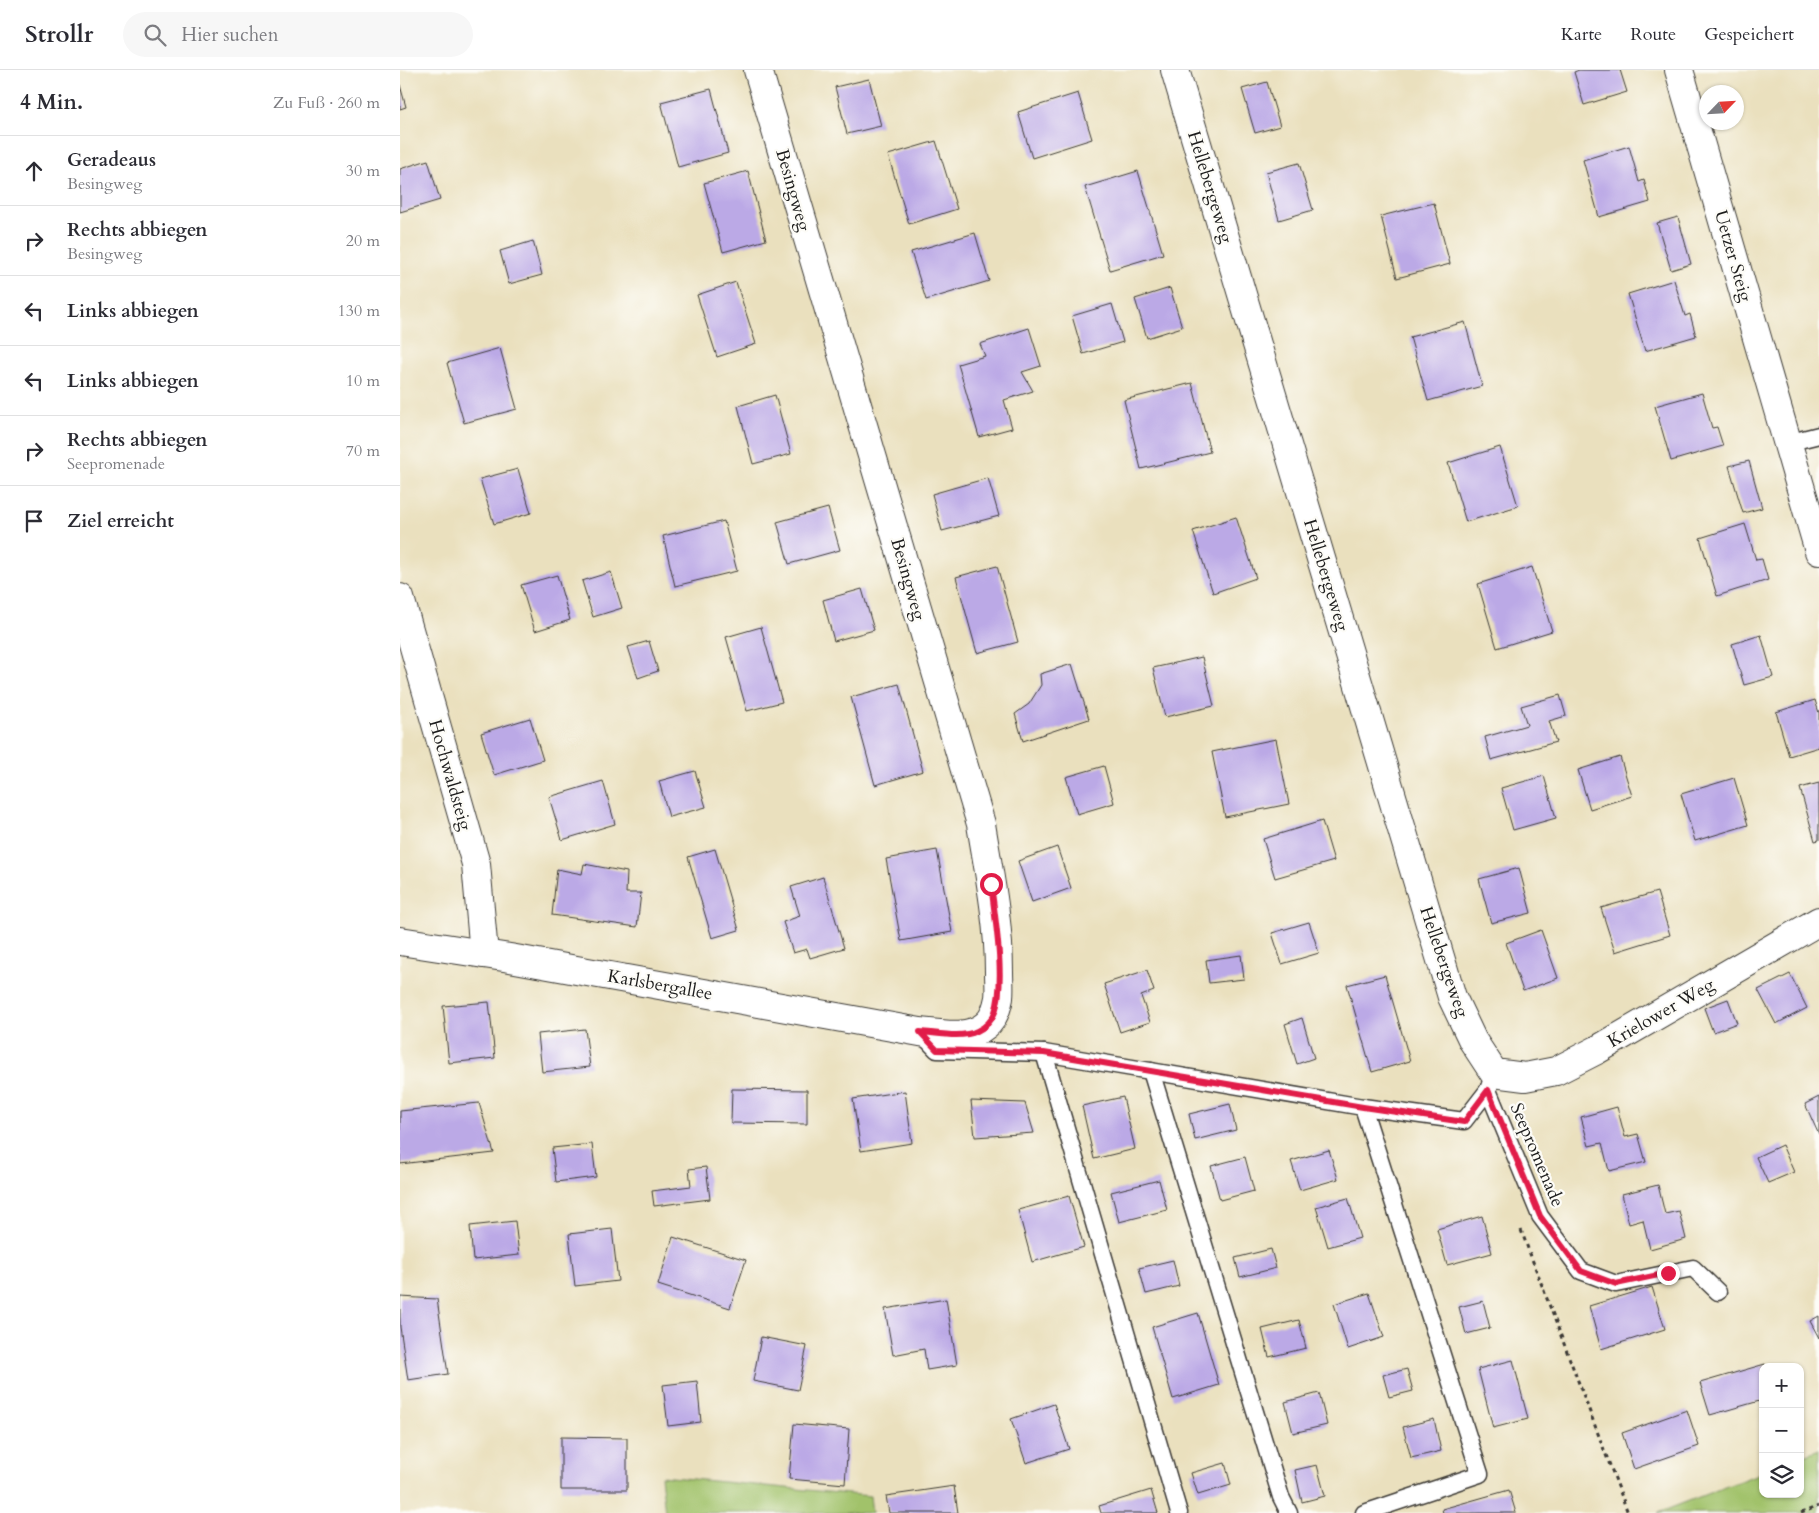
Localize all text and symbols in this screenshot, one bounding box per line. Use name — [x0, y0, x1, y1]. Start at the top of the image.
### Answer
search box — [123, 12, 473, 57]
text: Strollr — [25, 18, 93, 51]
icon: search — [141, 21, 169, 49]
text: Hier suchen — [181, 22, 279, 48]
text: Karte — [1561, 22, 1602, 47]
text: Route — [1630, 22, 1676, 47]
text: Gespeichert — [1704, 22, 1794, 47]
north arrow — [1699, 85, 1744, 130]
text: 4 Min. — [20, 88, 83, 117]
text: Zu Fuß · 260 m — [273, 92, 380, 114]
street label: Hellebergeweg — [1181, 128, 1239, 247]
street label: Besingweg — [769, 146, 817, 235]
text: Geradeaus — [67, 147, 156, 173]
icon: ahead — [20, 157, 48, 185]
text: 30 m — [346, 160, 380, 182]
text: Besingweg — [67, 173, 142, 195]
street label: Uetzer Steig — [1708, 207, 1758, 306]
text: Rechts abbiegen — [67, 217, 208, 243]
icon: right — [20, 227, 48, 255]
text: 20 m — [346, 230, 380, 252]
text: Besingweg — [67, 243, 142, 265]
icon: left — [20, 297, 48, 325]
text: Links abbiegen — [67, 298, 199, 324]
text: 130 m — [338, 300, 380, 322]
icon: left — [20, 367, 48, 395]
text: Links abbiegen — [67, 368, 199, 394]
text: 10 m — [346, 370, 380, 392]
text: Rechts abbiegen — [67, 427, 208, 453]
icon: right — [20, 437, 48, 465]
text: 70 m — [346, 440, 380, 462]
text: Seepromenade — [67, 453, 165, 475]
icon: arrive — [20, 507, 48, 535]
text: Ziel erreicht — [67, 508, 174, 534]
street label: Hellebergeweg — [1297, 516, 1355, 635]
street label: Besingweg — [884, 535, 932, 624]
street label: Hochwaldsteig — [422, 717, 478, 834]
route start — [980, 873, 1003, 896]
street label: Hellebergeweg — [1413, 903, 1475, 1022]
street label: Karlsbergallee — [606, 963, 714, 1007]
street label: Krielower Weg — [1603, 972, 1720, 1054]
street label: Seepromenade — [1504, 1099, 1570, 1211]
route end — [1657, 1262, 1680, 1285]
map controls — [1759, 1363, 1804, 1498]
button: + — [1759, 1363, 1804, 1408]
button: − — [1759, 1408, 1804, 1453]
button: layers — [1759, 1453, 1804, 1498]

